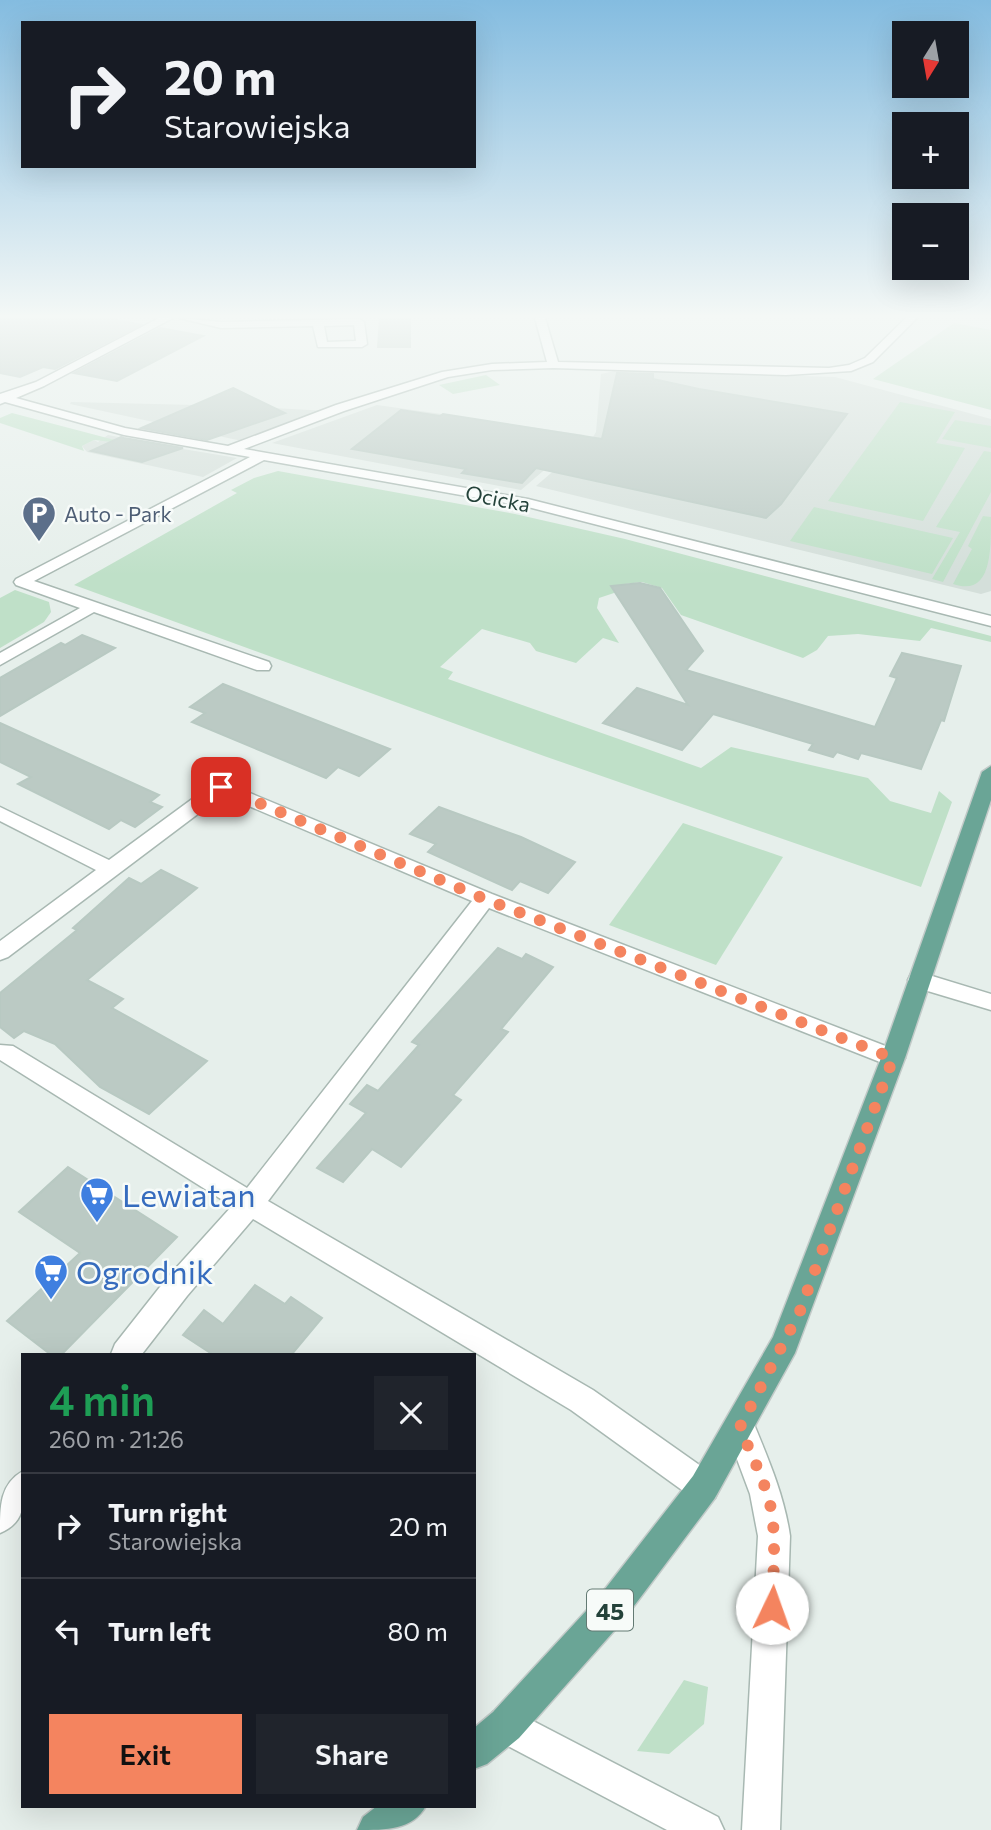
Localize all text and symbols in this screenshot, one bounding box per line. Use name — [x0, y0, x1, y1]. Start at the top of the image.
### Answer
north arrow — [892, 21, 970, 98]
map controls — [892, 21, 969, 280]
text: 20 m — [164, 45, 276, 105]
icon: right — [49, 49, 140, 140]
text: Starowiejska — [164, 105, 351, 145]
button: + — [892, 112, 969, 189]
button: − — [892, 203, 969, 280]
street label: Ocicka — [463, 479, 533, 517]
parking icon: Auto - Park — [20, 494, 58, 543]
place label: Auto - Park — [64, 501, 172, 526]
pin — [191, 757, 251, 817]
icon: arrive — [202, 768, 240, 806]
place label: Lewiatan — [122, 1174, 256, 1214]
supermarket icon: Lewiatan — [78, 1175, 116, 1224]
place label: Ogrodnik — [76, 1251, 213, 1291]
supermarket icon: Ogrodnik — [32, 1252, 70, 1301]
text: 4 min — [49, 1373, 155, 1425]
button: close — [374, 1376, 448, 1450]
text: 260 m · 21:26 — [49, 1425, 184, 1453]
text: Turn right — [108, 1496, 227, 1527]
icon: right — [49, 1507, 87, 1545]
text: 20 m — [389, 1510, 448, 1541]
text: Starowiejska — [108, 1527, 242, 1555]
position arrow — [735, 1571, 809, 1645]
road number: 45 — [587, 1590, 633, 1630]
icon: left — [49, 1612, 87, 1650]
text: Turn left — [108, 1615, 211, 1646]
text: 80 m — [388, 1615, 448, 1646]
button: Exit — [49, 1714, 242, 1794]
button: Share — [256, 1714, 448, 1794]

